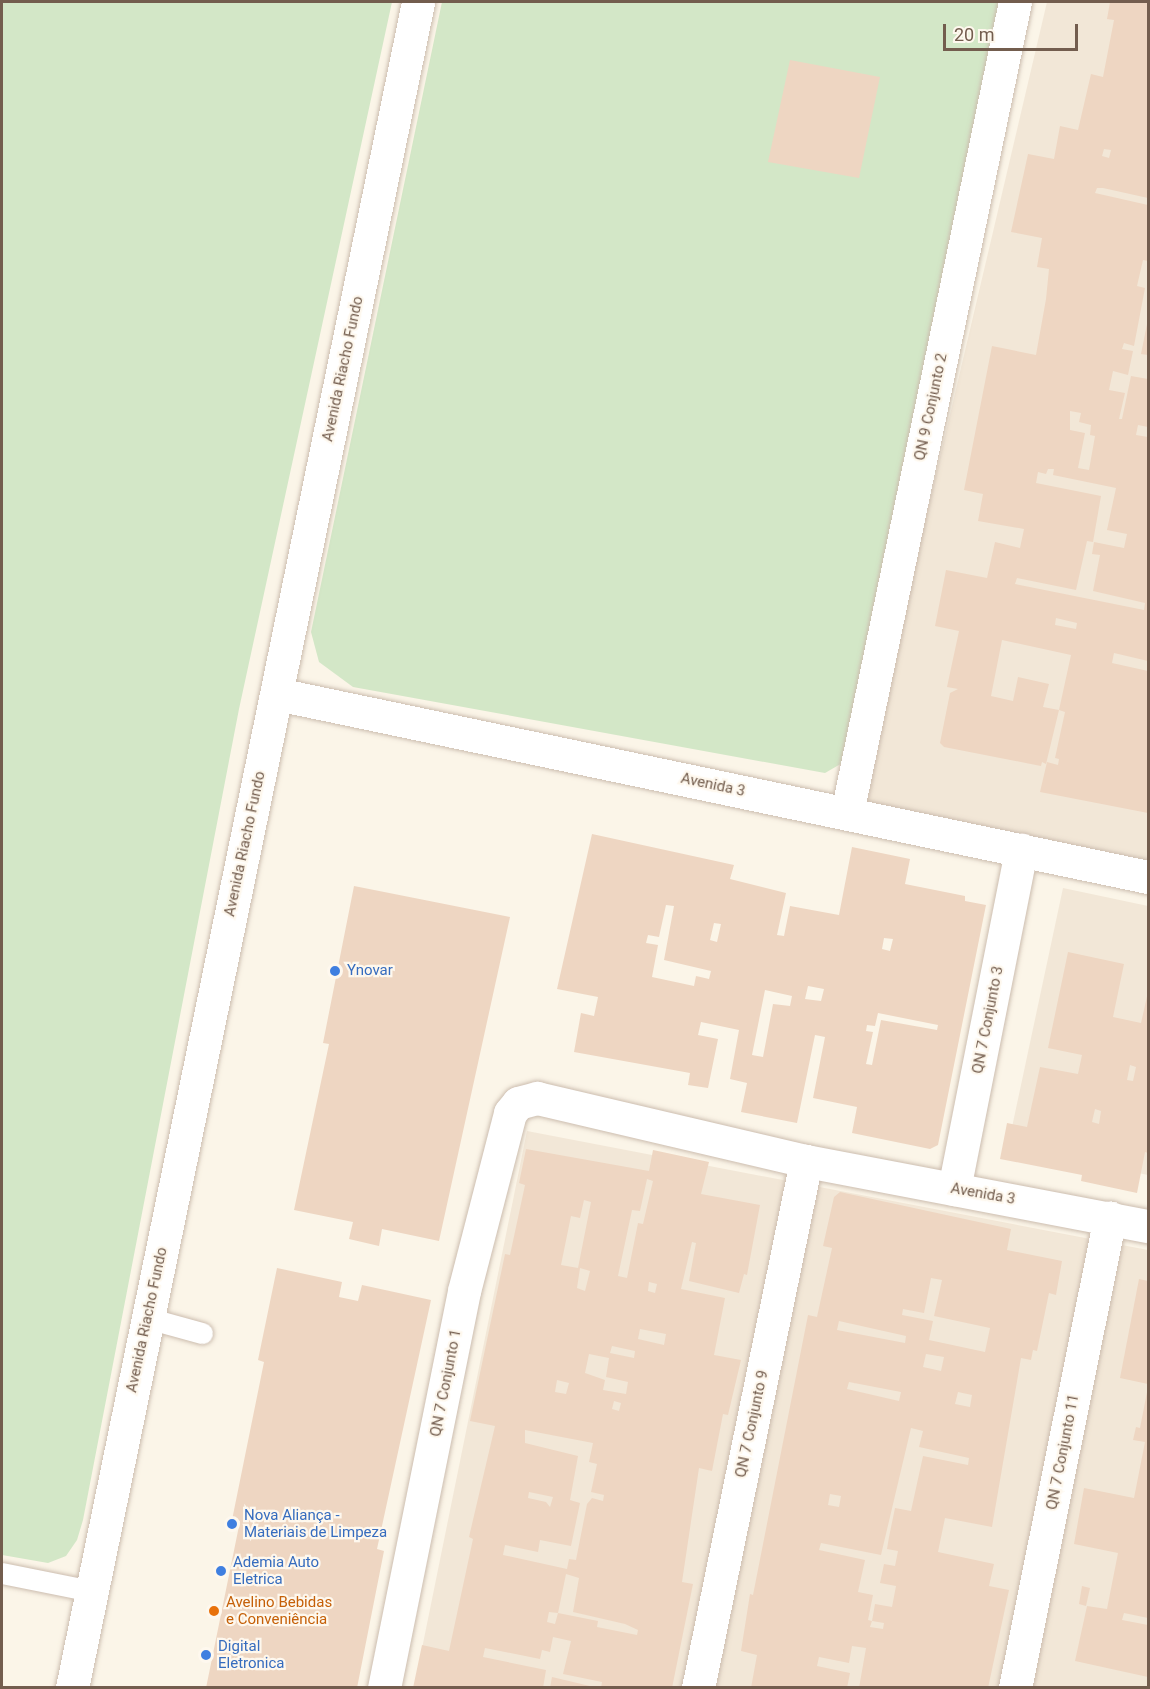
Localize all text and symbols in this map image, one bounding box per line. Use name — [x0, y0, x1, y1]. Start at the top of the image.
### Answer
scale bar — [946, 12, 1081, 50]
text: 20 m — [954, 24, 994, 45]
street label: Avenida Riacho Fundo — [319, 295, 367, 443]
street label: QN 9 Conjunto 2 — [911, 352, 951, 462]
street label: Avenida 3 — [679, 769, 747, 801]
street label: Avenida Riacho Fundo — [221, 770, 269, 918]
place label: Ynovar — [347, 962, 393, 980]
marker: Ynovar — [328, 964, 342, 978]
street label: QN 7 Conjunto 3 — [969, 965, 1007, 1075]
street label: Avenida 3 — [949, 1179, 1017, 1209]
street label: Avenida Riacho Fundo — [123, 1246, 171, 1394]
street label: QN 7 Conjunto 1 — [427, 1328, 465, 1438]
street label: QN 7 Conjunto 9 — [732, 1369, 772, 1479]
street label: QN 7 Conjunto 11 — [1043, 1393, 1083, 1511]
place label: Nova Aliança - Materiais de Limpeza — [244, 1506, 387, 1541]
marker: Nova Aliança - Materiais de Limpeza — [225, 1517, 239, 1531]
place label: Ademia Auto Eletrica — [233, 1553, 319, 1588]
marker: Ademia Auto Eletrica — [214, 1564, 228, 1578]
place label: Avelino Bebidas e Conveniência — [226, 1593, 332, 1628]
marker: Avelino Bebidas e Conveniência — [207, 1604, 221, 1618]
place label: Digital Eletronica — [218, 1637, 284, 1672]
marker: Digital Eletronica — [199, 1648, 213, 1662]

